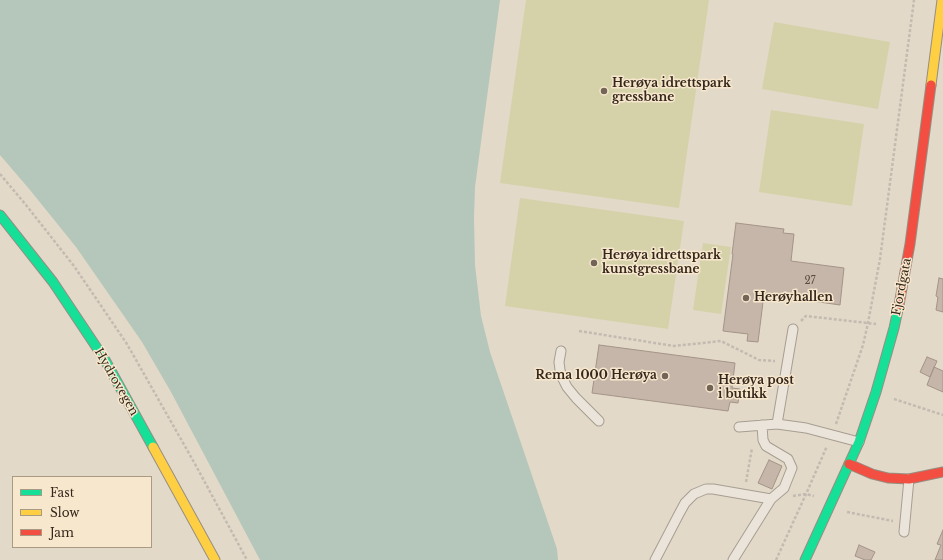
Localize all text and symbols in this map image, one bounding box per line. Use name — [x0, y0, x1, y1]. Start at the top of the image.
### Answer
place label: Herøya idrettspark gressbane — [612, 77, 731, 105]
marker: Herøya idrettspark gressbane — [599, 86, 609, 96]
place label: Herøya idrettspark kunstgressbane — [602, 249, 721, 277]
street label: Fjordgata — [889, 257, 915, 317]
marker: Herøya idrettspark kunstgressbane — [589, 258, 599, 268]
house number: 27 — [804, 275, 816, 287]
place label: Herøyhallen — [754, 291, 833, 305]
marker: Herøyhallen — [741, 293, 751, 303]
street label: Hydrovegen — [91, 346, 141, 418]
place label: Rema 1000 Herøya — [535, 369, 657, 383]
marker: Rema 1000 Herøya — [660, 371, 670, 381]
place label: Herøya post i butikk — [718, 374, 794, 402]
marker: Herøya post i butikk — [705, 383, 715, 393]
legend — [12, 476, 152, 548]
text: Fast — [50, 485, 74, 500]
text: Slow — [50, 505, 79, 520]
text: Jam — [50, 525, 74, 540]

